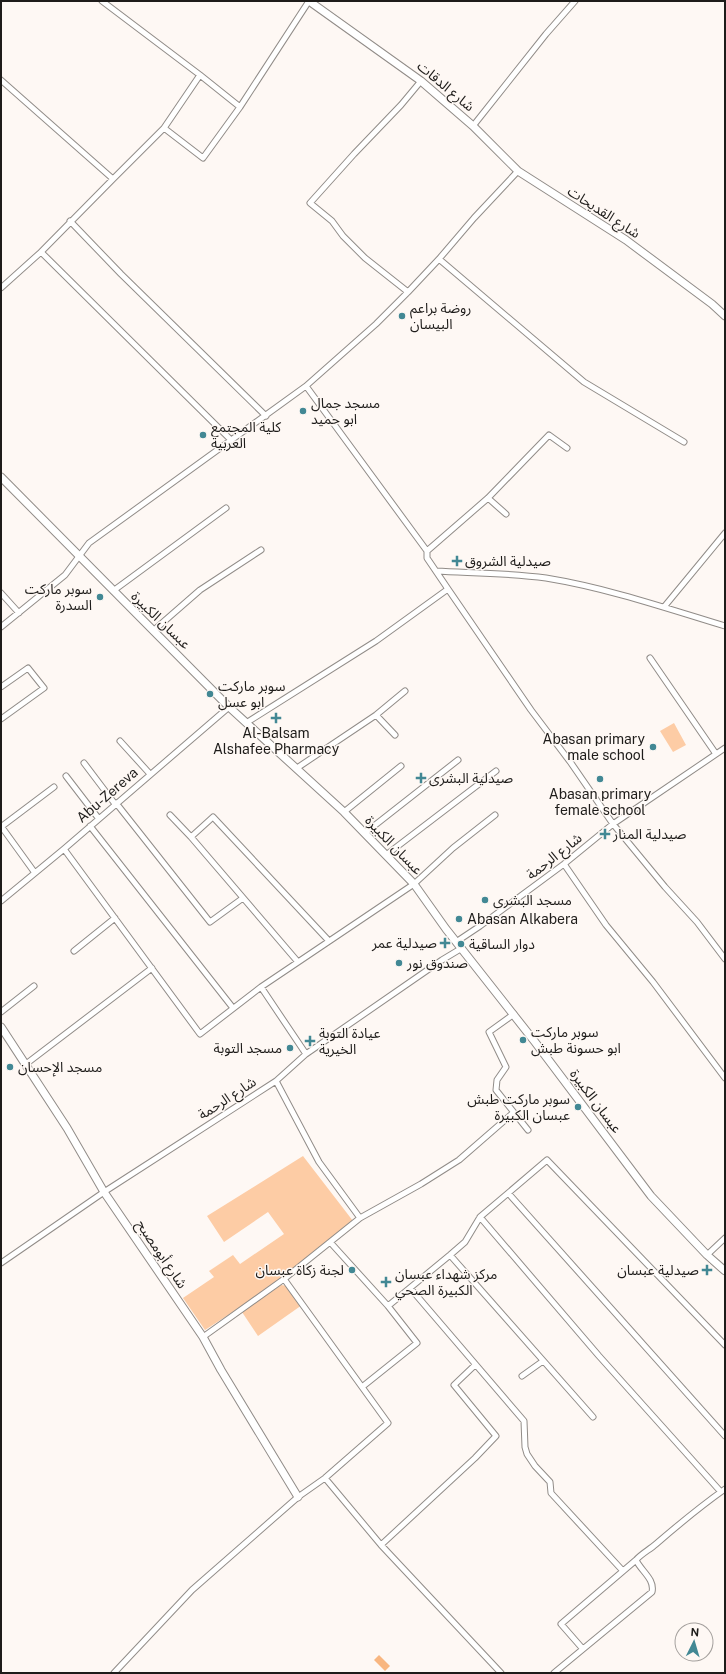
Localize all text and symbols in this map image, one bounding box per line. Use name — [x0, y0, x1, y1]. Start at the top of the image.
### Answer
street label: شارع الدقات — [412, 58, 478, 117]
street label: شارع القديحات — [563, 183, 643, 244]
place label: روضة براعم البيسان — [410, 300, 471, 333]
marker: روضة براعم البيسان — [397, 311, 407, 321]
place label: مسجد جمال ابو حميد — [311, 395, 380, 428]
marker: مسجد جمال ابو حميد — [298, 406, 308, 416]
place label: كلية المجتمع العربية — [211, 419, 281, 452]
marker: كلية المجتمع العربية — [198, 430, 208, 440]
place label: صيدلية الشروق — [465, 553, 551, 570]
marker: صيدلية الشروق — [452, 556, 462, 566]
place label: سوبر ماركت السدرة — [25, 581, 92, 614]
street label: عبسان الكبيرة — [128, 588, 194, 653]
marker: سوبر ماركت السدرة — [95, 592, 105, 602]
place label: سوبر ماركت ابو عسل — [218, 678, 285, 711]
marker: سوبر ماركت ابو عسل — [205, 689, 215, 699]
marker: Al-Balsam Alshafee Pharmacy — [271, 713, 281, 723]
place label: Al-Balsam Alshafee Pharmacy — [213, 725, 340, 757]
place label: Abasan primary male school — [542, 731, 646, 763]
marker: Abasan primary male school — [648, 742, 658, 752]
street label: Abu-Zereva — [73, 764, 141, 826]
place label: صيدلية البشرى — [429, 770, 514, 787]
marker: صيدلية البشرى — [416, 773, 426, 783]
marker: Abasan primary female school — [595, 774, 605, 784]
place label: Abasan primary female school — [549, 786, 652, 818]
street label: عبسان الكبيرة — [361, 812, 426, 878]
place label: صيدلية المنار — [612, 826, 687, 843]
street label: شارع الرحمة — [523, 829, 587, 885]
marker: صيدلية المنار — [600, 829, 610, 839]
place label: مسجد البشرى — [493, 892, 572, 909]
marker: مسجد البشرى — [480, 895, 490, 905]
place label: Abasan Alkabera — [467, 911, 578, 927]
marker: Abasan Alkabera — [454, 914, 464, 924]
place label: صيدلية عمر — [371, 935, 437, 952]
place label: دوار الساقية — [469, 936, 535, 953]
marker: صيدلية عمر — [440, 938, 450, 948]
marker: دوار الساقية — [456, 939, 466, 949]
place label: صندوق نور — [406, 955, 468, 972]
marker: صندوق نور — [394, 958, 404, 968]
place label: سوبر ماركت ابو حسونة طبش — [531, 1024, 621, 1057]
place label: عيادة التوبة الخيرية — [319, 1025, 380, 1058]
marker: عيادة التوبة الخيرية — [304, 1035, 316, 1047]
marker: سوبر ماركت ابو حسونة طبش — [518, 1035, 528, 1045]
place label: مسجد التوبة — [214, 1040, 282, 1057]
marker: مسجد التوبة — [285, 1043, 295, 1053]
place label: مسجد الإحسان — [18, 1059, 102, 1077]
marker: مسجد الإحسان — [5, 1062, 15, 1072]
street label: عبسان الكبيرة — [566, 1066, 625, 1137]
street label: شارع الرحمة — [195, 1073, 261, 1125]
place label: سوبر ماركت طبش عبسان الكبيرة — [467, 1091, 570, 1124]
marker: سوبر ماركت طبش عبسان الكبيرة — [573, 1102, 583, 1112]
street label: شارع أبومصبح — [131, 1216, 191, 1293]
place label: لجنة زكاة عبسان — [256, 1262, 344, 1279]
place label: صيدلية عبسان — [617, 1262, 699, 1279]
marker: لجنة زكاة عبسان — [347, 1265, 357, 1275]
marker: صيدلية عبسان — [702, 1265, 712, 1275]
place label: مركز شهداء عبسان الكبيرة الصحي — [395, 1266, 497, 1301]
marker: مركز شهداء عبسان الكبيرة الصحي — [380, 1276, 392, 1288]
north arrow — [674, 1622, 714, 1662]
text: N — [690, 1626, 700, 1638]

